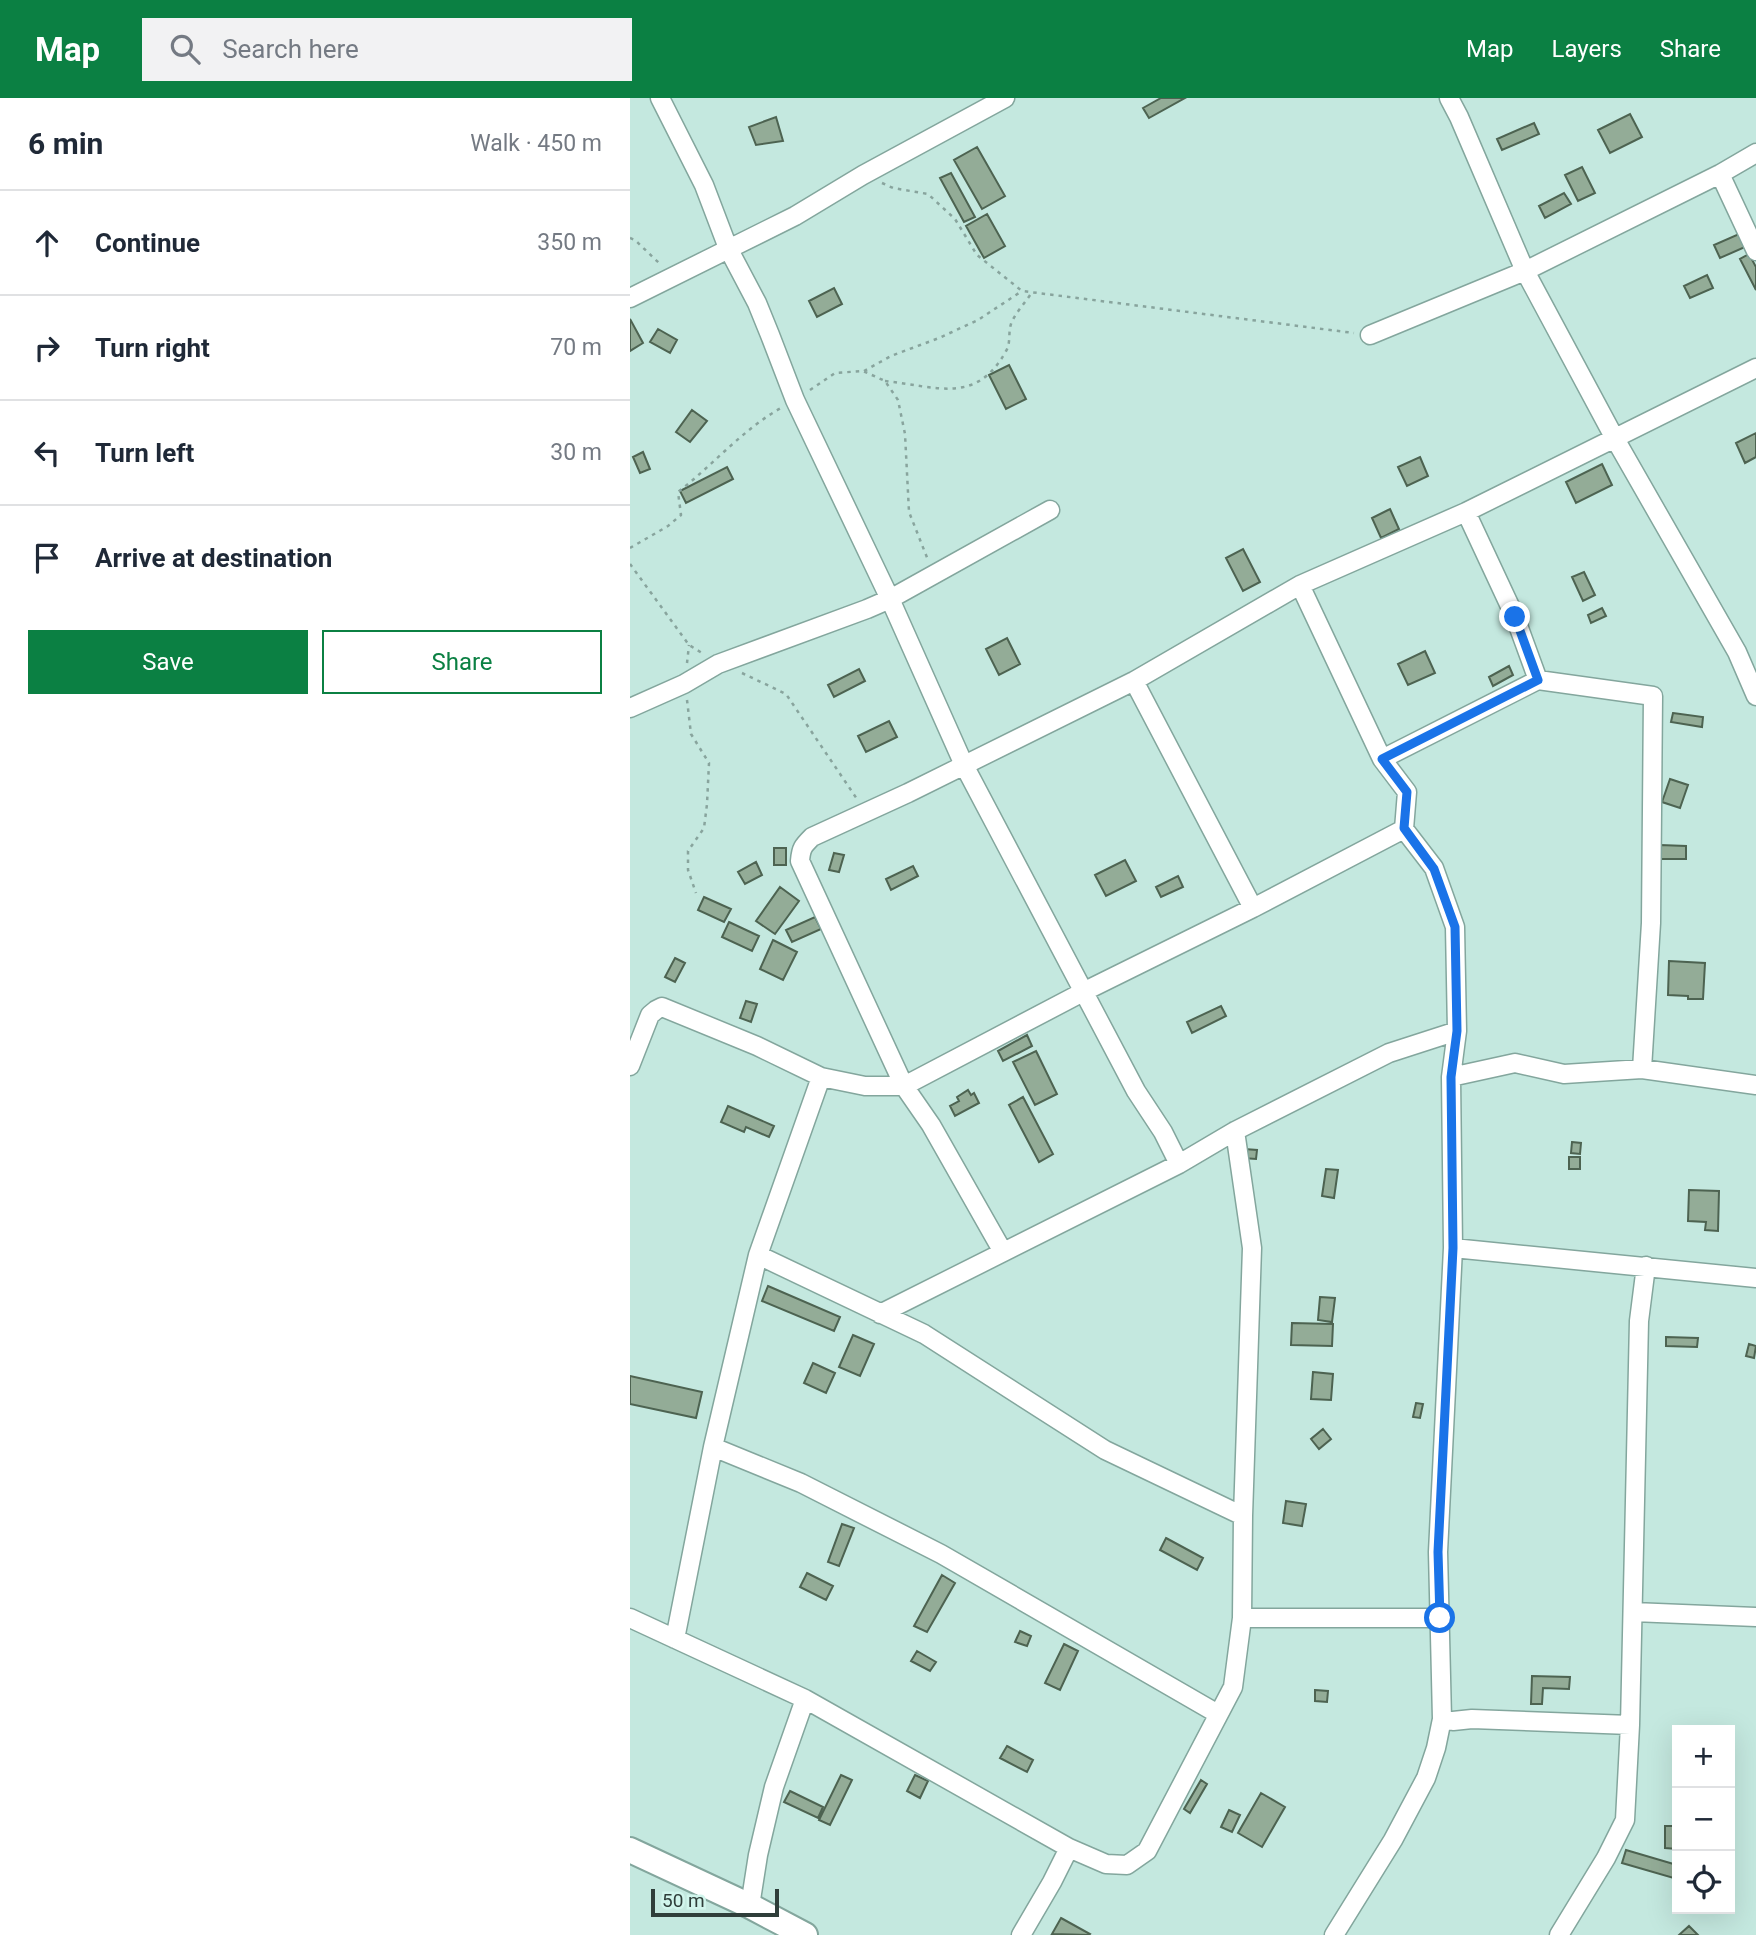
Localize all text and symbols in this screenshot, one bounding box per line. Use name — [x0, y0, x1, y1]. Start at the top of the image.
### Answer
search box — [142, 18, 632, 81]
text: Map — [35, 30, 100, 69]
icon: search — [166, 30, 204, 68]
text: Search here — [222, 34, 359, 64]
text: Map — [1466, 35, 1514, 63]
text: Layers — [1552, 35, 1622, 63]
text: Share — [1660, 35, 1721, 63]
text: 6 min — [28, 126, 103, 161]
text: Walk · 450 m — [470, 130, 602, 157]
icon: ahead — [28, 224, 66, 262]
text: Continue — [95, 228, 200, 258]
text: 350 m — [537, 229, 602, 256]
icon: right — [28, 329, 66, 367]
text: Turn right — [95, 333, 210, 363]
text: 70 m — [550, 334, 602, 361]
icon: left — [28, 434, 66, 472]
text: Turn left — [95, 438, 194, 468]
text: 30 m — [550, 439, 602, 466]
icon: arrive — [28, 539, 66, 577]
text: Arrive at destination — [95, 543, 332, 573]
route end — [1499, 601, 1530, 632]
button: Save — [28, 630, 308, 694]
button: Share — [322, 630, 602, 694]
route start — [1424, 1602, 1455, 1633]
map controls — [1672, 1725, 1735, 1914]
button: + — [1672, 1725, 1735, 1788]
button: − — [1672, 1788, 1735, 1851]
button: locate — [1672, 1851, 1735, 1914]
scale bar — [651, 1886, 779, 1918]
text: 50 m — [662, 1889, 705, 1912]

